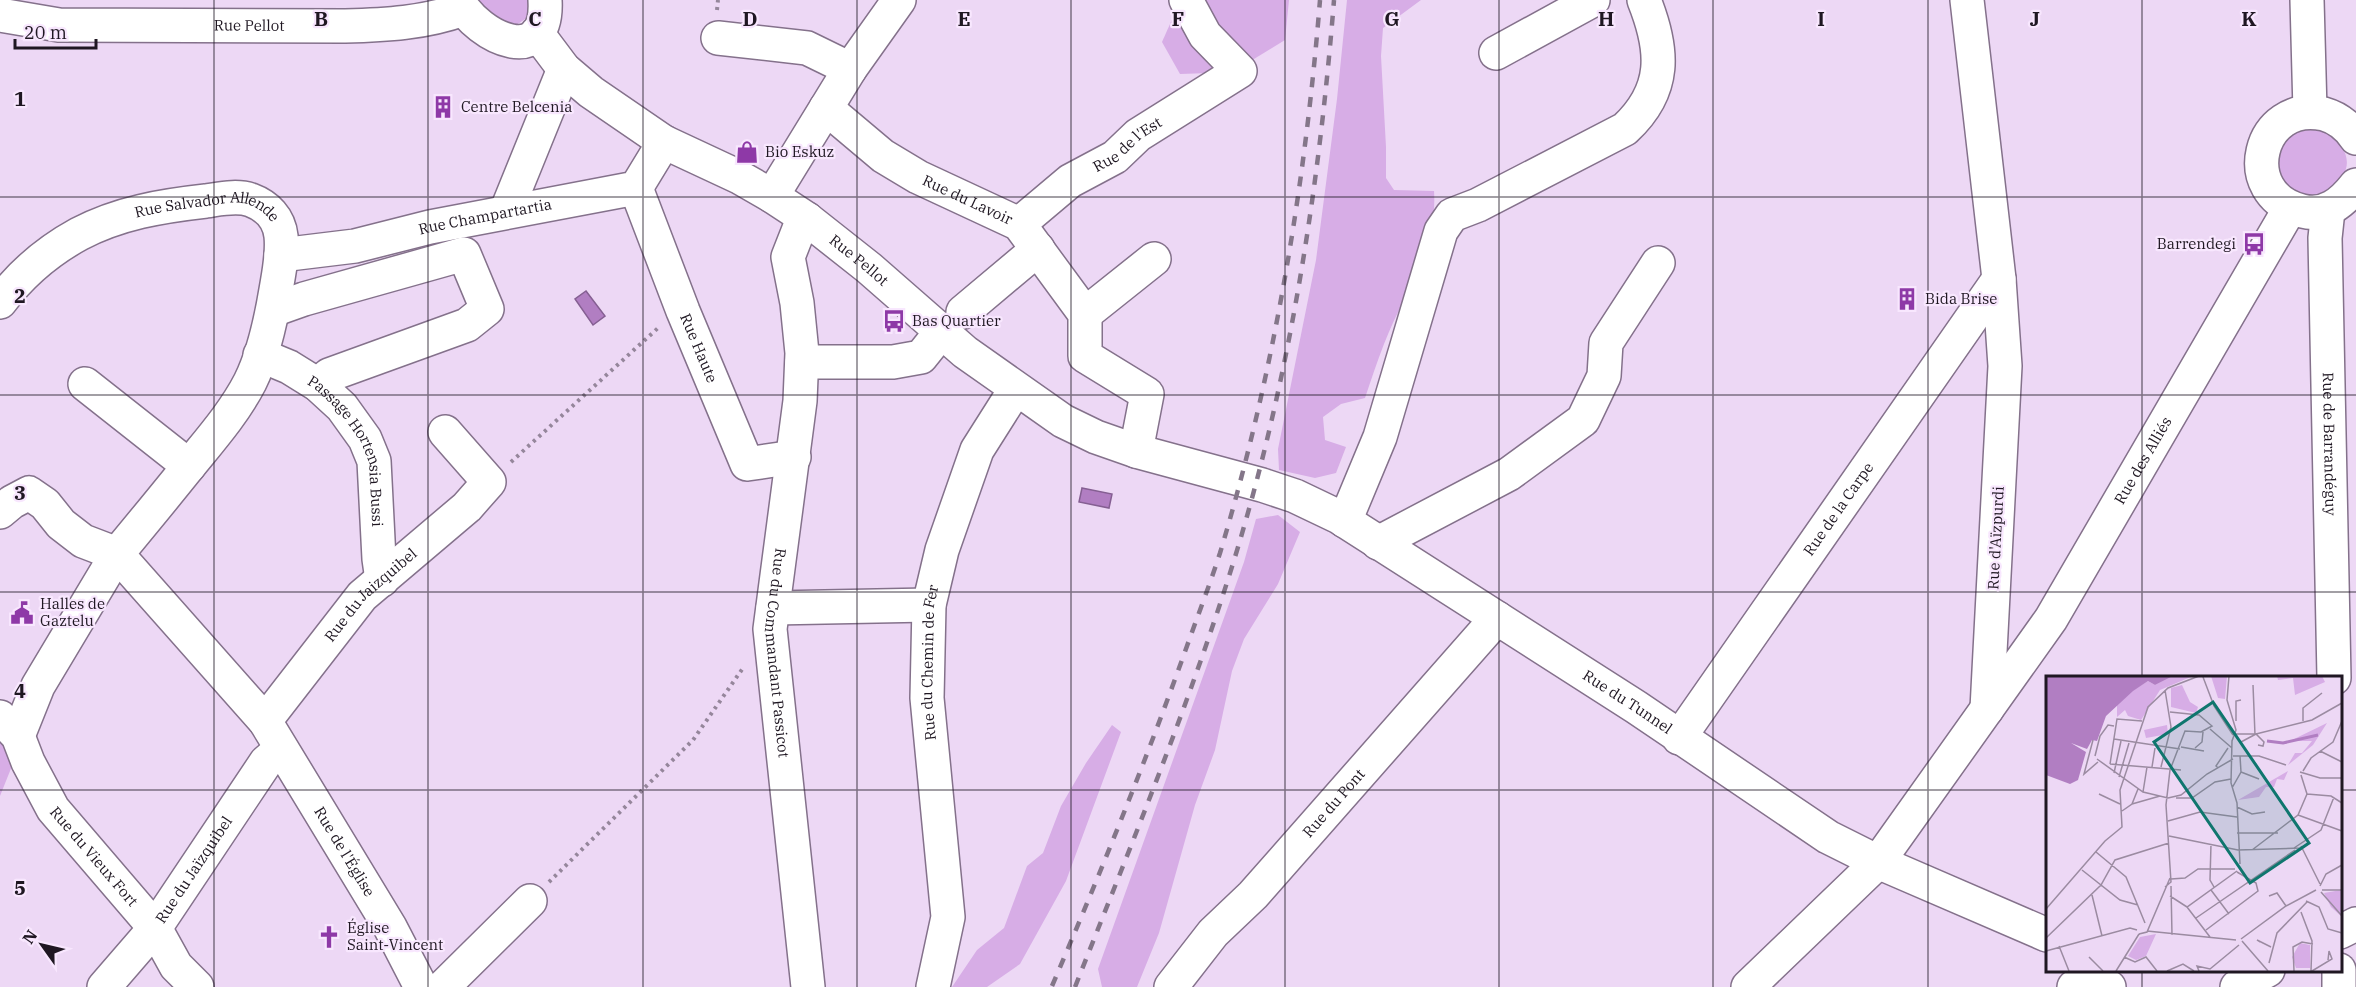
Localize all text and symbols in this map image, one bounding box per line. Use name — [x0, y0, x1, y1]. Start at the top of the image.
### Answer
text: B — [314, 5, 328, 32]
text: C — [528, 5, 542, 32]
text: D — [742, 5, 758, 32]
text: E — [957, 5, 971, 32]
text: F — [1172, 5, 1184, 32]
text: G — [1384, 5, 1400, 32]
text: H — [1598, 5, 1614, 32]
text: I — [1817, 5, 1825, 32]
text: J — [2030, 5, 2040, 32]
text: K — [2241, 5, 2257, 32]
scale bar — [15, 12, 96, 50]
street label: Rue Pellot — [214, 16, 285, 35]
text: 20 m — [24, 21, 67, 44]
text: 1 — [14, 85, 26, 112]
building icon: Centre Belcenia — [430, 94, 456, 120]
place label: Centre Belcenia — [461, 97, 572, 116]
street label: Rue de l'Est — [1089, 113, 1165, 176]
shop icon: Bio Eskuz — [734, 139, 760, 165]
place label: Bio Eskuz — [765, 142, 834, 161]
street label: Rue du Lavoir — [920, 170, 1016, 229]
street label: Rue Salvador Allende — [133, 188, 284, 225]
street label: Rue Champartartia — [416, 194, 553, 239]
street label: Rue Pellot — [826, 230, 893, 290]
bus stop icon: Barrendegi — [2241, 231, 2267, 257]
place label: Barrendegi — [2157, 234, 2236, 253]
text: 2 — [14, 282, 26, 309]
building icon: Bida Brise — [1894, 286, 1920, 312]
place label: Bida Brise — [1925, 289, 1997, 308]
bus stop icon: Bas Quartier — [881, 308, 907, 334]
street label: Rue Haute — [676, 310, 722, 386]
place label: Bas Quartier — [912, 311, 1001, 330]
street label: Passage Hortensia Bussi — [304, 371, 387, 527]
street label: Rue de Barrandéguy — [2319, 372, 2341, 516]
street label: Rue des Alliés — [2110, 413, 2176, 507]
street label: Rue de la Carpe — [1799, 458, 1877, 559]
text: 3 — [14, 479, 26, 506]
street label: Rue d'Aïzpurdi — [1983, 485, 2008, 590]
street label: Rue du Jaizquibel — [320, 544, 421, 645]
street label: Rue du Commandant Passicot — [761, 547, 794, 759]
street label: Rue du Chemin de Fer — [917, 582, 943, 741]
place label: Halles de Gaztelu — [40, 594, 105, 630]
public building icon: Halles de Gaztelu — [9, 600, 35, 626]
street label: Rue du Tunnel — [1579, 665, 1676, 738]
inset map — [2046, 676, 2341, 972]
text: 4 — [14, 677, 26, 704]
street label: Rue du Pont — [1298, 765, 1369, 841]
street label: Rue du Vieux Fort — [46, 802, 142, 910]
street label: Rue de l'Église — [310, 803, 379, 900]
street label: Rue du Jaïzquibel — [151, 812, 236, 927]
text: 5 — [14, 874, 26, 901]
north arrow — [12, 915, 72, 975]
place label: Église Saint-Vincent — [347, 918, 443, 954]
church icon: Église Saint-Vincent — [316, 924, 342, 950]
text: N — [18, 926, 41, 947]

